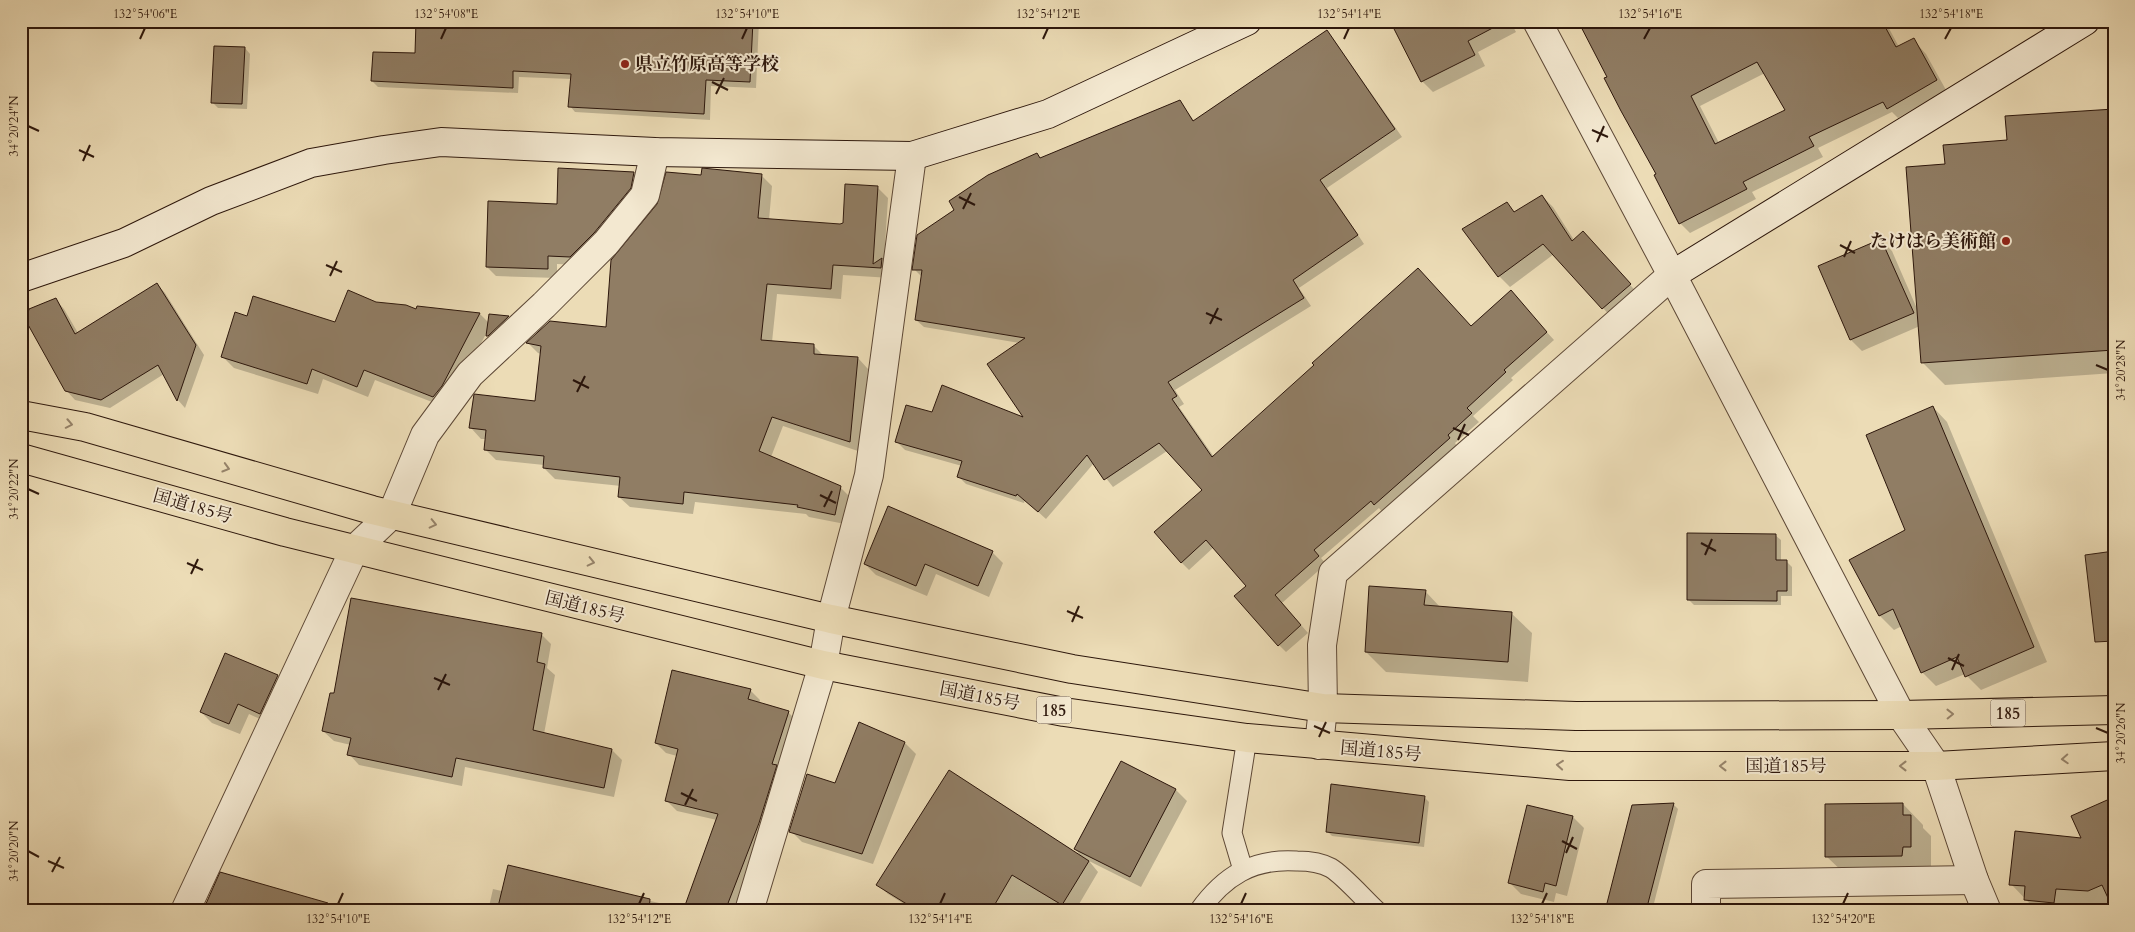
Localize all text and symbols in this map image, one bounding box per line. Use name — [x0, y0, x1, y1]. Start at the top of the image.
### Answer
text: 132°54'06"E — [113, 6, 177, 22]
text: 132°54'08"E — [414, 6, 478, 22]
text: 132°54'10"E — [715, 6, 779, 22]
text: 132°54'12"E — [1016, 6, 1080, 22]
text: 132°54'14"E — [1317, 6, 1381, 22]
text: 132°54'16"E — [1618, 6, 1682, 22]
text: 132°54'18"E — [1919, 6, 1983, 22]
place label: 県立竹原高等学校 — [635, 52, 779, 77]
marker: 県立竹原高等学校 — [619, 58, 631, 70]
text: 34°20'24"N — [6, 95, 22, 156]
place label: たけはら美術館 — [1870, 229, 1996, 254]
marker: たけはら美術館 — [2000, 235, 2012, 247]
text: 34°20'28"N — [2113, 339, 2129, 400]
one-way arrow — [65, 419, 73, 429]
text: 34°20'22"N — [6, 458, 22, 519]
one-way arrow — [221, 462, 229, 472]
street label: 国道185号 — [150, 483, 236, 530]
one-way arrow — [429, 518, 438, 529]
one-way arrow — [587, 556, 596, 567]
street label: 国道185号 — [542, 585, 628, 629]
street label: 国道185号 — [937, 676, 1022, 717]
road number: 185 — [1036, 696, 1072, 724]
road number: 185 — [1990, 700, 2026, 726]
text: 34°20'26"N — [2113, 702, 2129, 763]
one-way arrow — [1946, 709, 1954, 719]
street label: 国道185号 — [1339, 735, 1423, 768]
one-way arrow — [2061, 753, 2069, 764]
street label: 国道185号 — [1745, 754, 1827, 779]
one-way arrow — [1556, 760, 1564, 771]
one-way arrow — [1719, 761, 1726, 771]
one-way arrow — [1899, 761, 1906, 771]
text: 34°20'20"N — [6, 820, 22, 881]
text: 132°54'10"E — [306, 911, 370, 927]
text: 132°54'12"E — [607, 911, 671, 927]
text: 132°54'14"E — [908, 911, 972, 927]
text: 132°54'16"E — [1209, 911, 1273, 927]
text: 132°54'18"E — [1510, 911, 1574, 927]
text: 132°54'20"E — [1811, 911, 1875, 927]

